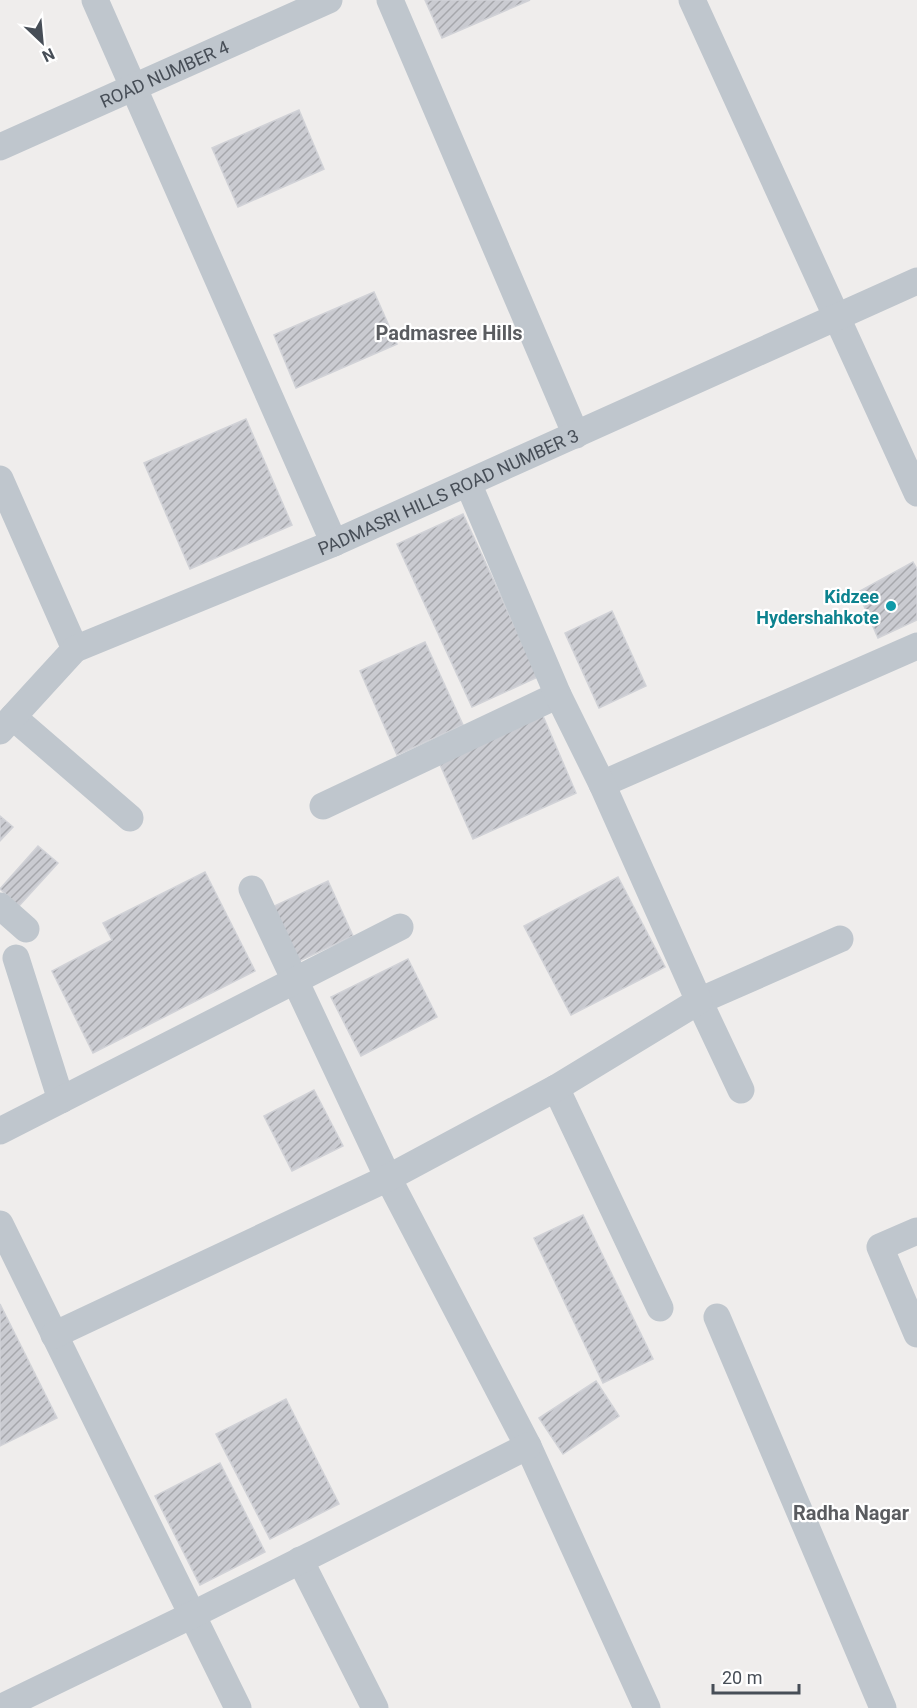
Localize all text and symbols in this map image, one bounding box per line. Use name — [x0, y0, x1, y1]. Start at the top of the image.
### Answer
north arrow — [12, 12, 72, 72]
street label: ROAD NUMBER 4 — [97, 36, 232, 111]
text: N — [39, 44, 58, 66]
district label: Padmasree Hills — [375, 321, 523, 345]
street label: PADMASRI HILLS ROAD NUMBER 3 — [315, 424, 582, 559]
place label: Kidzee Hydershahkote — [756, 586, 879, 628]
marker: Kidzee Hydershahkote — [884, 599, 898, 613]
district label: Radha Nagar — [793, 1501, 910, 1525]
scale bar — [713, 1657, 798, 1695]
text: 20 m — [722, 1667, 762, 1688]

